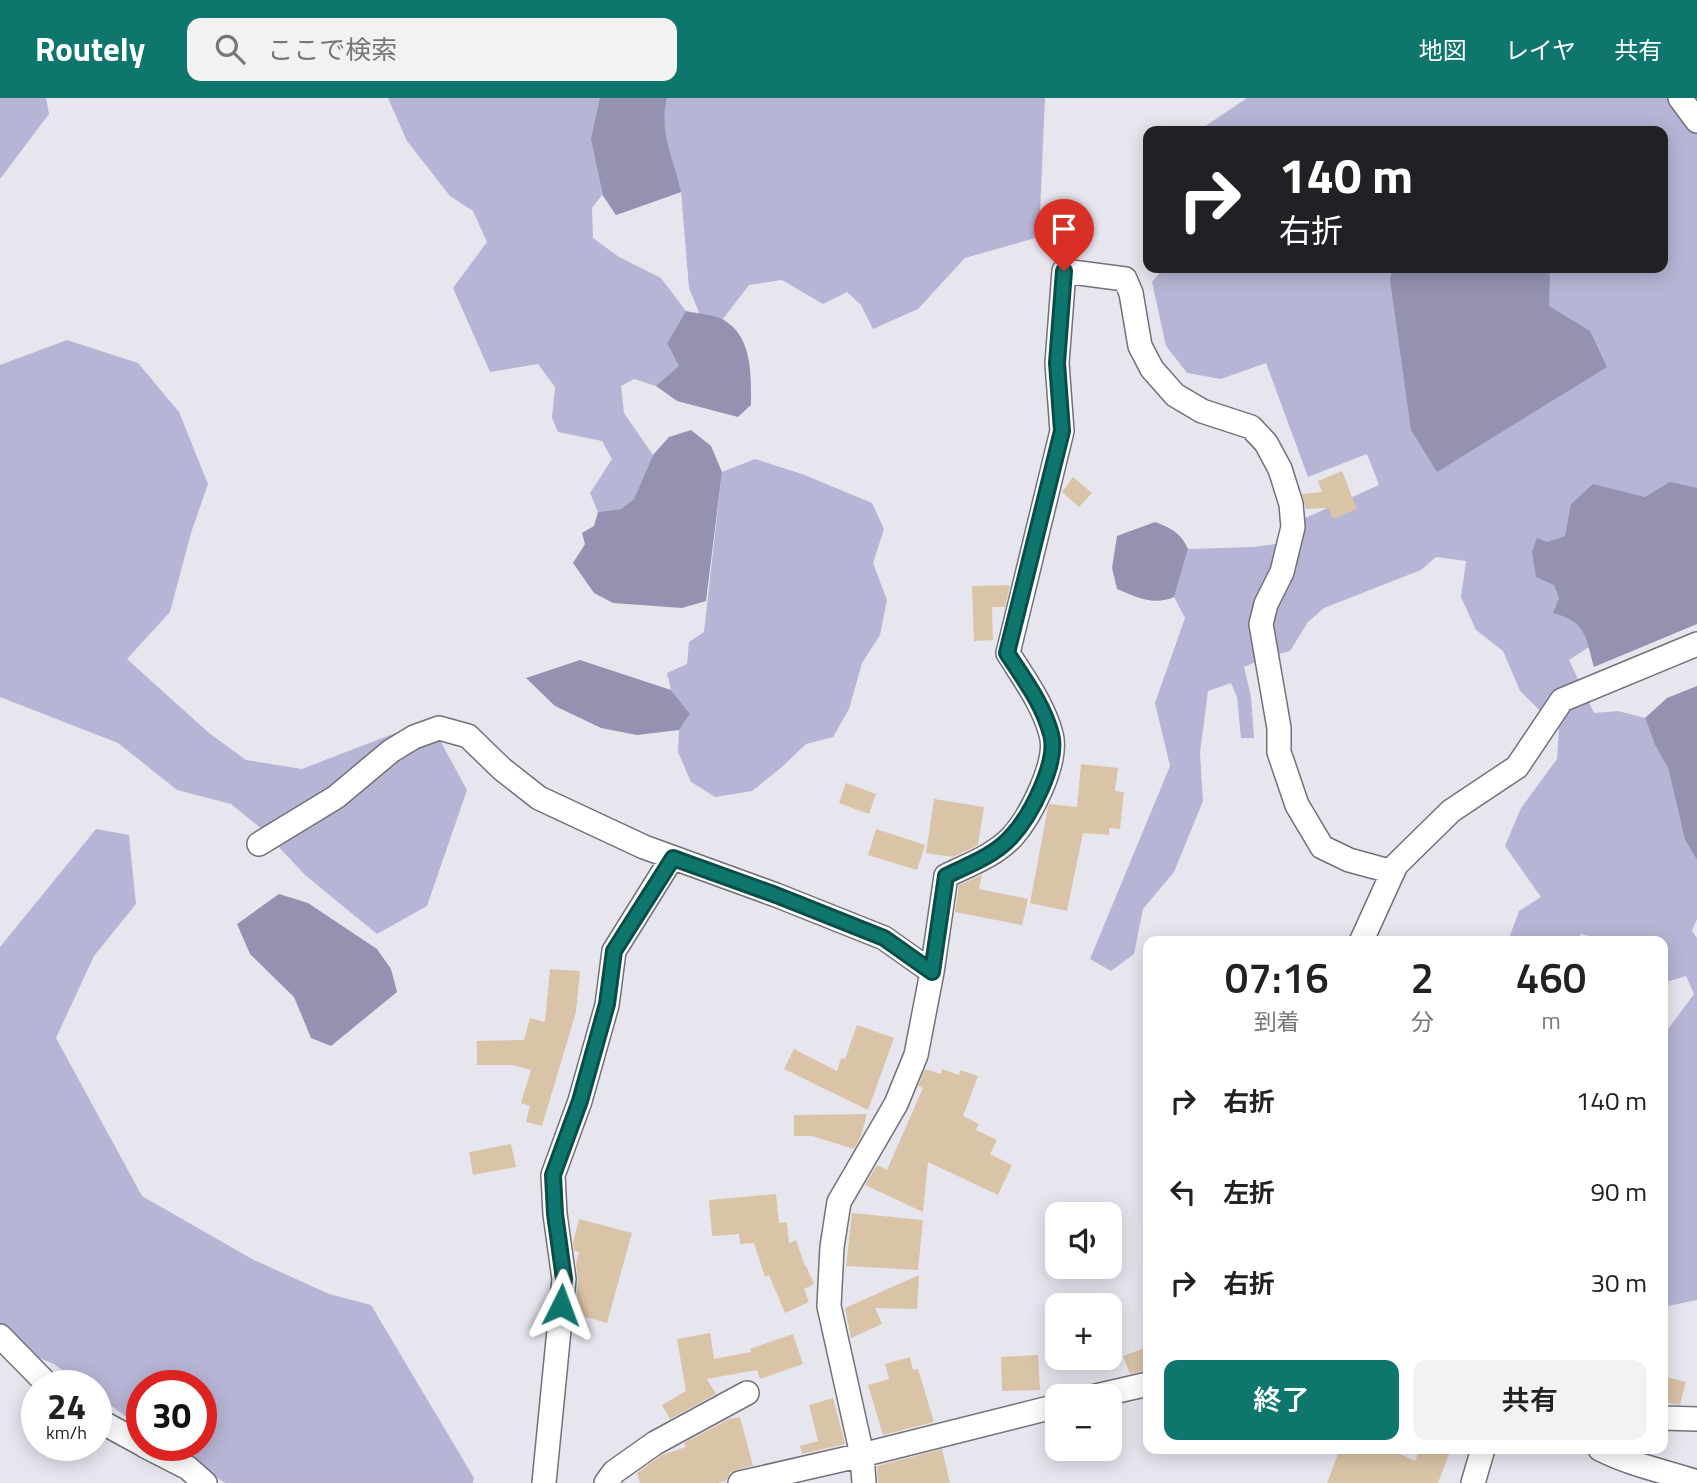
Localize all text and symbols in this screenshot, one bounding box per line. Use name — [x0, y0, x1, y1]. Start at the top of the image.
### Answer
search box — [187, 18, 677, 81]
text: Routely — [35, 24, 145, 74]
icon: search — [211, 30, 249, 68]
text: ここで検索 — [267, 30, 397, 69]
text: 地図 — [1419, 32, 1467, 68]
text: レイヤ — [1505, 32, 1576, 68]
text: 共有 — [1614, 32, 1662, 68]
text: 140 m — [1279, 137, 1413, 212]
icon: right — [1164, 154, 1255, 245]
pin — [1034, 199, 1094, 271]
text: 右折 — [1279, 206, 1343, 254]
icon: arrive — [1045, 210, 1083, 248]
text: 07:16 — [1225, 945, 1329, 1009]
text: 2 — [1411, 945, 1434, 1009]
text: 460 — [1516, 945, 1586, 1009]
text: m — [1541, 1003, 1561, 1038]
text: 到着 — [1254, 1004, 1300, 1039]
text: 分 — [1411, 1004, 1434, 1039]
text: 140 m — [1576, 1081, 1647, 1120]
icon: right — [1164, 1082, 1202, 1120]
text: 右折 — [1223, 1082, 1275, 1121]
text: 90 m — [1590, 1172, 1647, 1211]
icon: left — [1164, 1173, 1202, 1211]
text: 左折 — [1223, 1173, 1275, 1212]
map controls — [1045, 1202, 1122, 1461]
button: sound — [1045, 1202, 1122, 1279]
text: 30 m — [1590, 1263, 1647, 1302]
icon: right — [1164, 1264, 1202, 1302]
text: 右折 — [1223, 1264, 1275, 1303]
position arrow — [524, 1268, 598, 1342]
button: + — [1045, 1293, 1122, 1370]
button: 終了 — [1164, 1360, 1399, 1440]
button: 共有 — [1413, 1360, 1647, 1440]
speed limit sign: 30 — [126, 1370, 217, 1461]
text: 24 — [47, 1379, 86, 1433]
button: − — [1045, 1384, 1122, 1461]
text: km/h — [46, 1419, 87, 1446]

